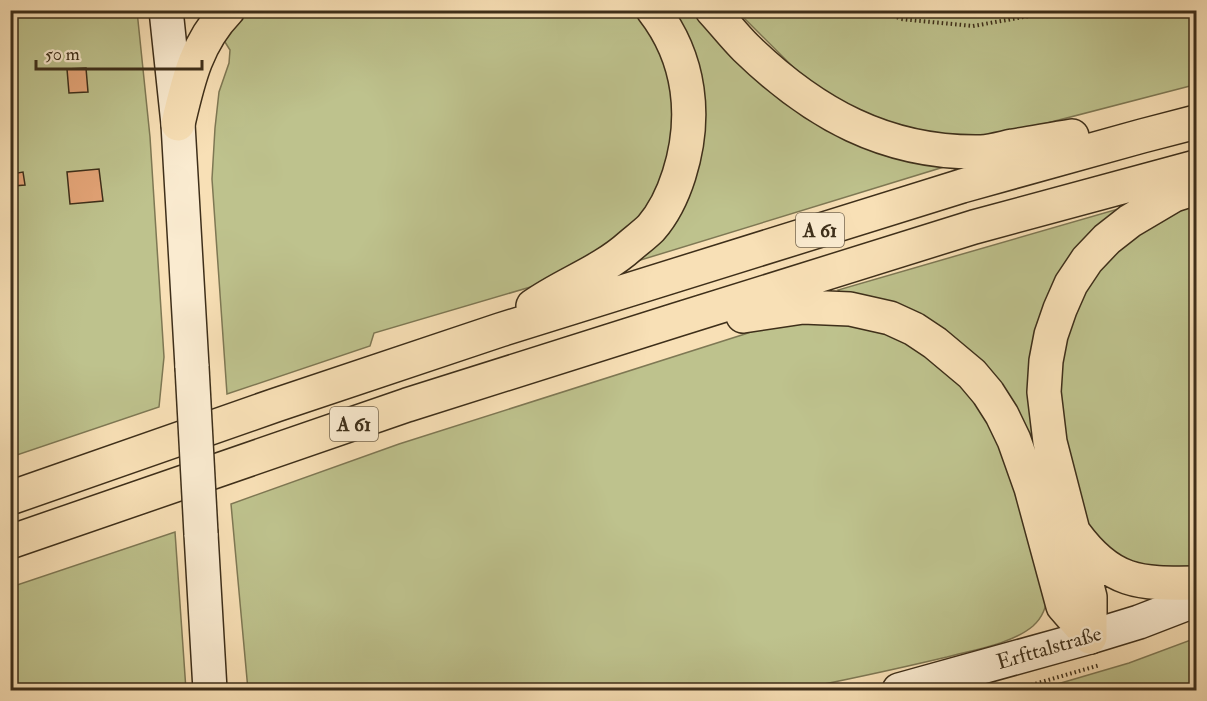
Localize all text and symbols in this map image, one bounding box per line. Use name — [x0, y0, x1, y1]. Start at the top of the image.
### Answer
scale bar — [36, 33, 202, 71]
text: 50 m — [45, 43, 80, 66]
road number: A 61 — [796, 213, 844, 247]
road number: A 61 — [330, 407, 378, 441]
street label: Erfttalstraße — [993, 620, 1105, 676]

